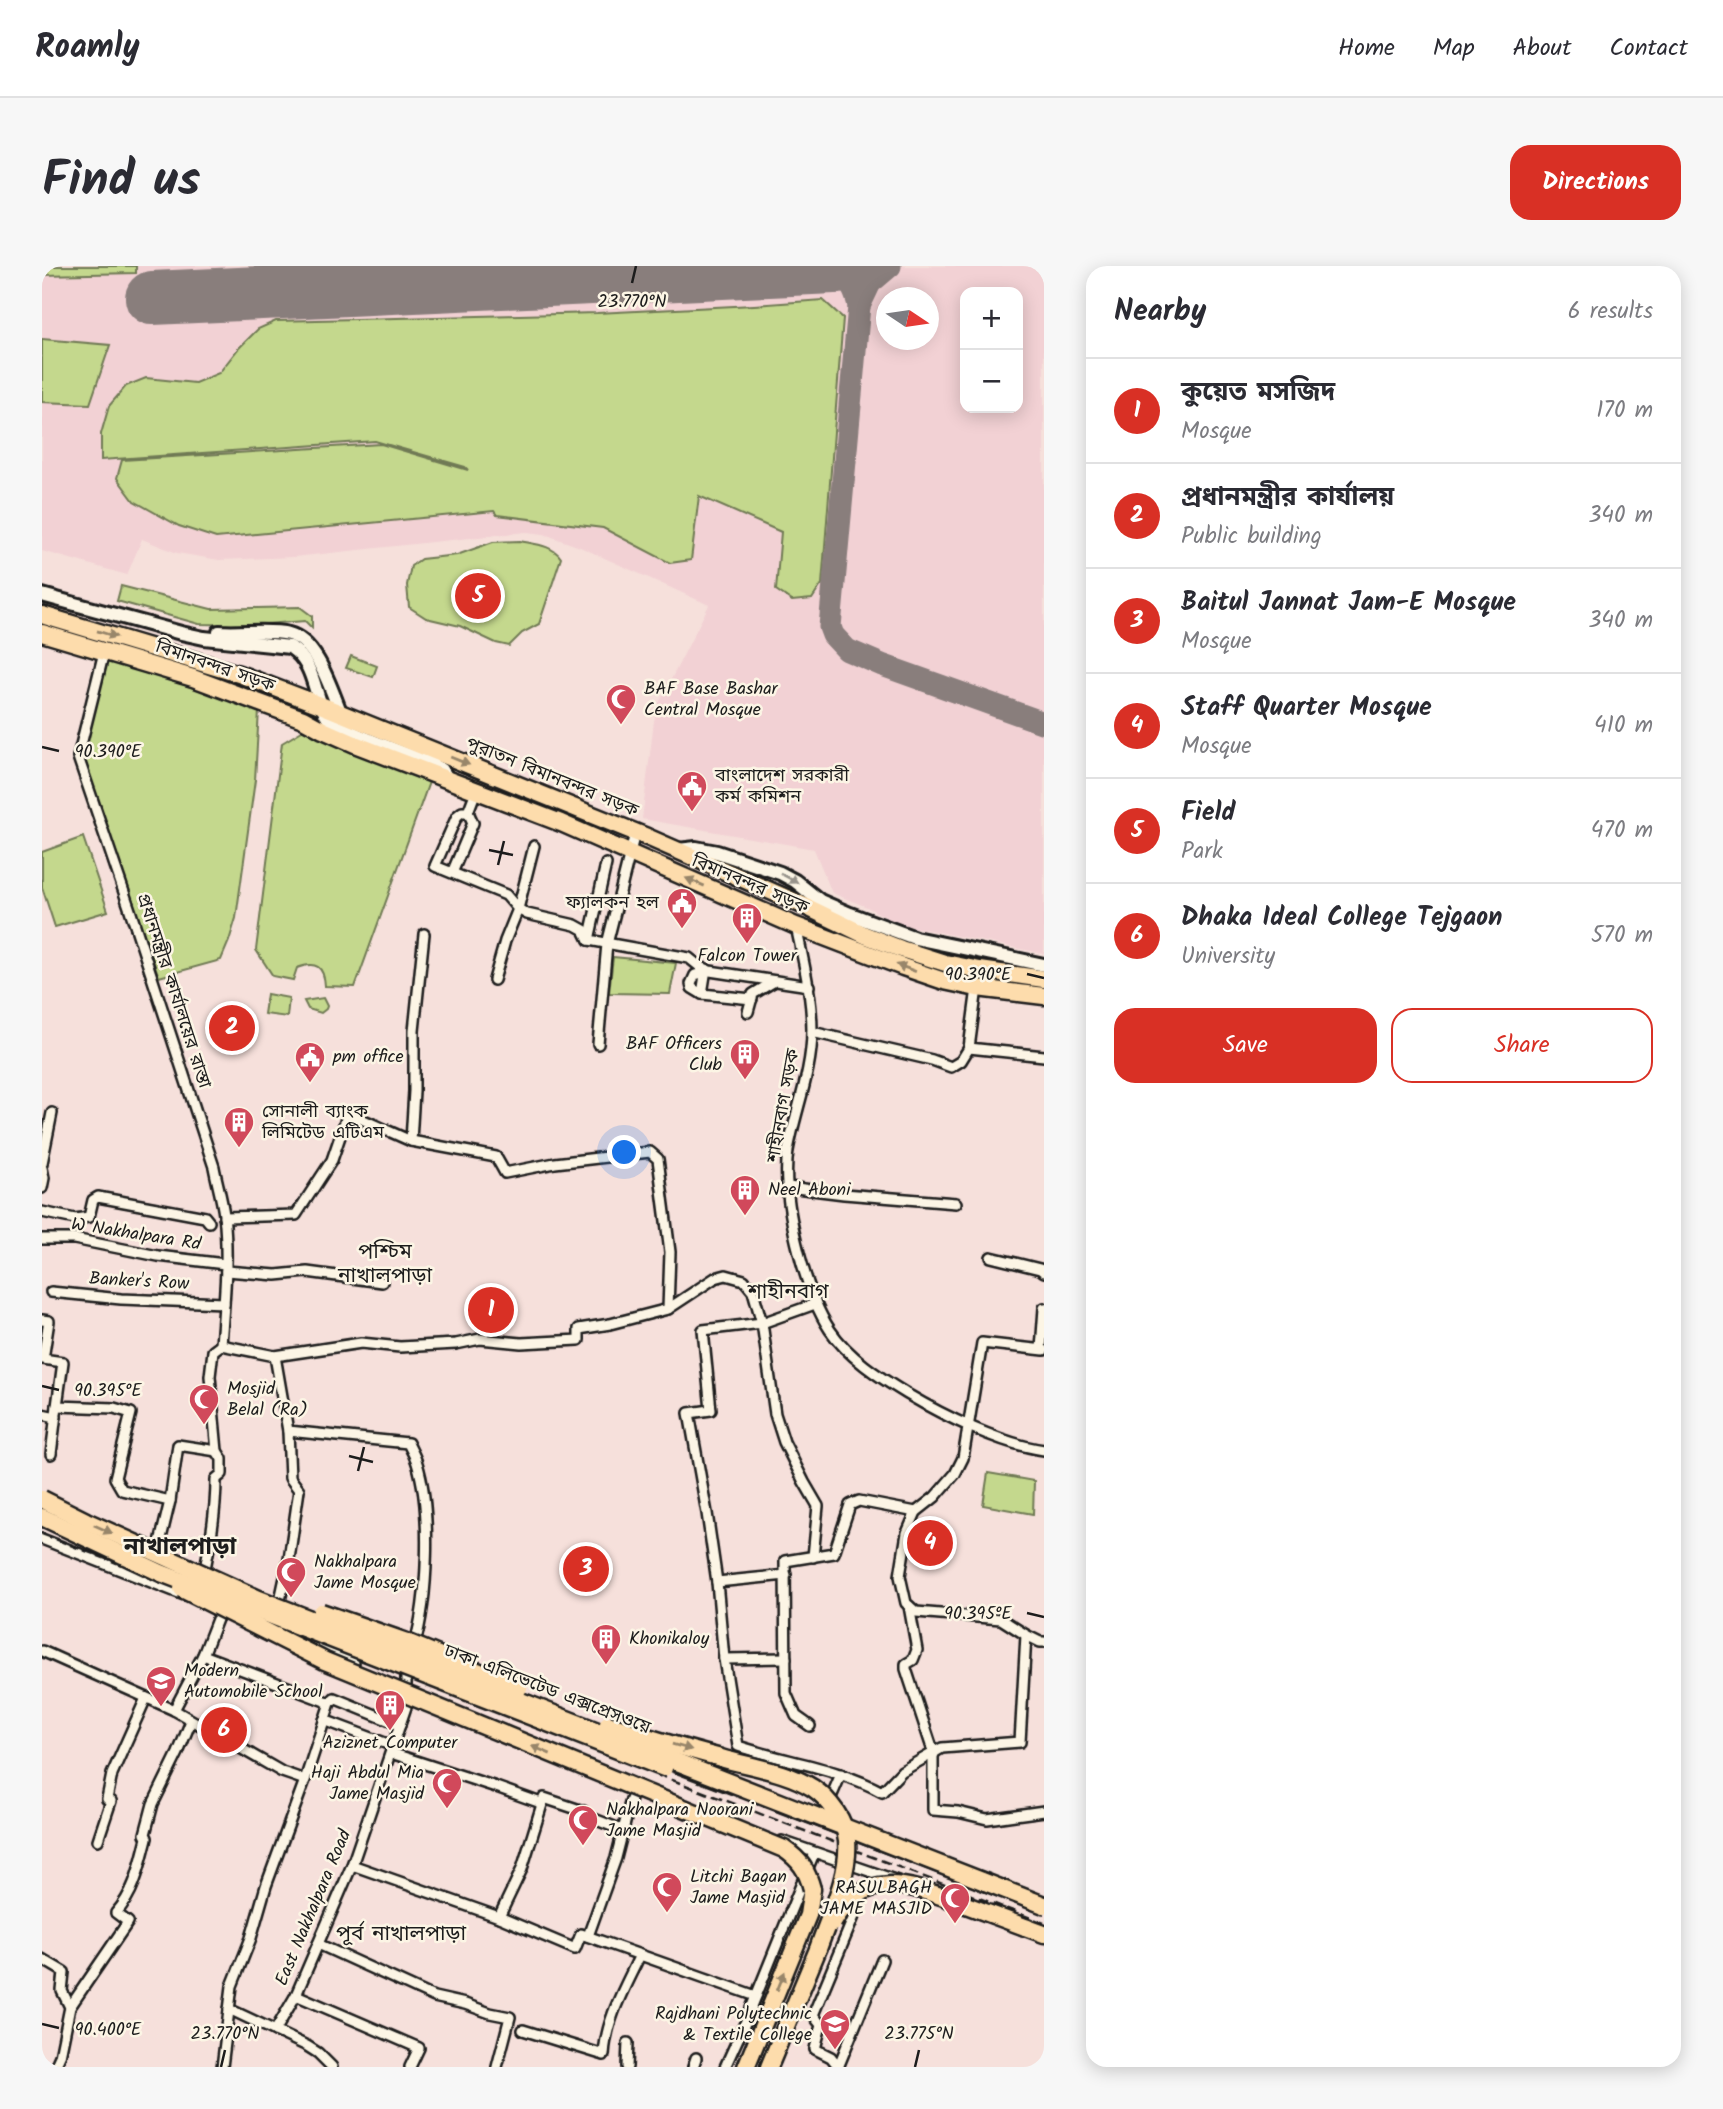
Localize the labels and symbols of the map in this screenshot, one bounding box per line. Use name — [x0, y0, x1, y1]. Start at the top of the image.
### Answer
north arrow — [876, 287, 939, 350]
text: 23.770°N — [598, 288, 666, 317]
pin: 5 — [455, 570, 501, 622]
one-way arrow — [97, 630, 118, 640]
street label: বিমানবন্দর সড়ক — [150, 633, 279, 701]
place label: BAF Base Bashar Central Mosque — [644, 675, 779, 725]
mosque icon: BAF Base Bashar Central Mosque — [604, 682, 638, 726]
street label: পুরাতন বিমানবন্দর সড়ক — [461, 730, 643, 826]
text: 90.390°E — [75, 738, 142, 767]
one-way arrow — [449, 756, 470, 767]
place label: বাংলাদেশ সরকারী কর্ম কমিশন — [714, 762, 849, 812]
public building icon: বাংলাদেশ সরকারী কর্ম কমিশন — [675, 769, 709, 813]
street label: বিমানবন্দর সড়ক — [686, 847, 813, 923]
one-way arrow — [780, 872, 800, 884]
one-way arrow — [684, 877, 705, 888]
public building icon: ফ্যালকন হল — [665, 886, 699, 930]
place label: ফ্যালকন হল — [565, 889, 660, 918]
street label: প্রধানমন্ত্রীর কার্যালয়ের রাস্তা — [128, 890, 218, 1092]
building icon: Falcon Tower — [730, 901, 764, 945]
place label: Falcon Tower — [697, 942, 798, 971]
text: 90.390°E — [945, 961, 1012, 990]
one-way arrow — [895, 962, 916, 973]
pin: 2 — [209, 1002, 255, 1054]
place label: BAF Officers Club — [626, 1030, 723, 1080]
building icon: BAF Officers Club — [728, 1037, 762, 1081]
public building icon: pm office — [293, 1040, 327, 1084]
place label: pm office — [332, 1043, 404, 1072]
street label: শাহীনবাগ সড়ক — [760, 1046, 808, 1166]
place label: সোনালী ব্যাংক লিমিটেড এটিএম — [261, 1098, 385, 1148]
building icon: সোনালী ব্যাংক লিমিটেড এটিএম — [222, 1105, 256, 1149]
your location — [607, 1135, 641, 1169]
building icon: Neel Aboni — [728, 1173, 762, 1217]
place label: Neel Aboni — [768, 1176, 851, 1205]
street label: W Nakhalpara Rd — [69, 1210, 204, 1260]
district label: পশ্চিম নাখালপাড়া — [337, 1236, 433, 1293]
street label: Banker's Row — [88, 1265, 191, 1299]
district label: শাহীনবাগ — [747, 1276, 829, 1309]
pin: 1 — [468, 1284, 514, 1336]
place label: Mosjid Belal (Ra) — [227, 1375, 308, 1425]
text: 90.395°E — [74, 1377, 142, 1406]
mosque icon: Mosjid Belal (Ra) — [187, 1382, 221, 1426]
pin: 4 — [907, 1517, 953, 1569]
one-way arrow — [93, 1523, 113, 1535]
district label: নাখালপাড়া — [123, 1528, 237, 1567]
pin: 3 — [563, 1543, 609, 1595]
place label: Nakhalpara Jame Mosque — [314, 1548, 416, 1598]
mosque icon: Nakhalpara Jame Mosque — [274, 1555, 308, 1599]
text: 90.395°E — [944, 1600, 1012, 1629]
building icon: Khonikaloy — [589, 1622, 623, 1666]
place label: Khonikaloy — [629, 1625, 710, 1654]
street label: ঢাকা এলিভেটেড এক্সপ্রেসওয়ে — [438, 1637, 655, 1743]
place label: Modern Automobile School — [184, 1657, 323, 1707]
school or university icon: Modern Automobile School — [144, 1664, 178, 1708]
building icon: Aziznet Computer — [373, 1688, 407, 1732]
pin: 6 — [201, 1704, 247, 1756]
place label: Aziznet Computer — [323, 1729, 458, 1758]
one-way arrow — [672, 1743, 693, 1753]
one-way arrow — [531, 1745, 552, 1756]
place label: Haji Abdul Mia Jame Masjid — [311, 1759, 425, 1809]
mosque icon: Haji Abdul Mia Jame Masjid — [430, 1766, 464, 1810]
place label: Nakhalpara Noorani Jame Masjid — [606, 1796, 754, 1846]
mosque icon: Nakhalpara Noorani Jame Masjid — [566, 1803, 600, 1847]
street label: East Nakhalpara Road — [268, 1824, 360, 1991]
place label: Litchi Bagan Jame Masjid — [690, 1863, 787, 1913]
mosque icon: Litchi Bagan Jame Masjid — [650, 1870, 684, 1914]
place label: RASULBAGH JAME MASJID — [820, 1874, 932, 1924]
mosque icon: RASULBAGH JAME MASJID — [938, 1881, 972, 1925]
district label: পূর্ব নাখালপাড়া — [336, 1918, 466, 1951]
one-way arrow — [776, 1971, 787, 1992]
place label: Rajdhani Polytechnic & Textile College — [655, 2000, 812, 2050]
school or university icon: Rajdhani Polytechnic & Textile College — [818, 2007, 852, 2051]
text: 90.400°E — [75, 2016, 142, 2045]
text: 23.770°N — [191, 2020, 259, 2049]
text: 23.775°N — [884, 2020, 954, 2049]

